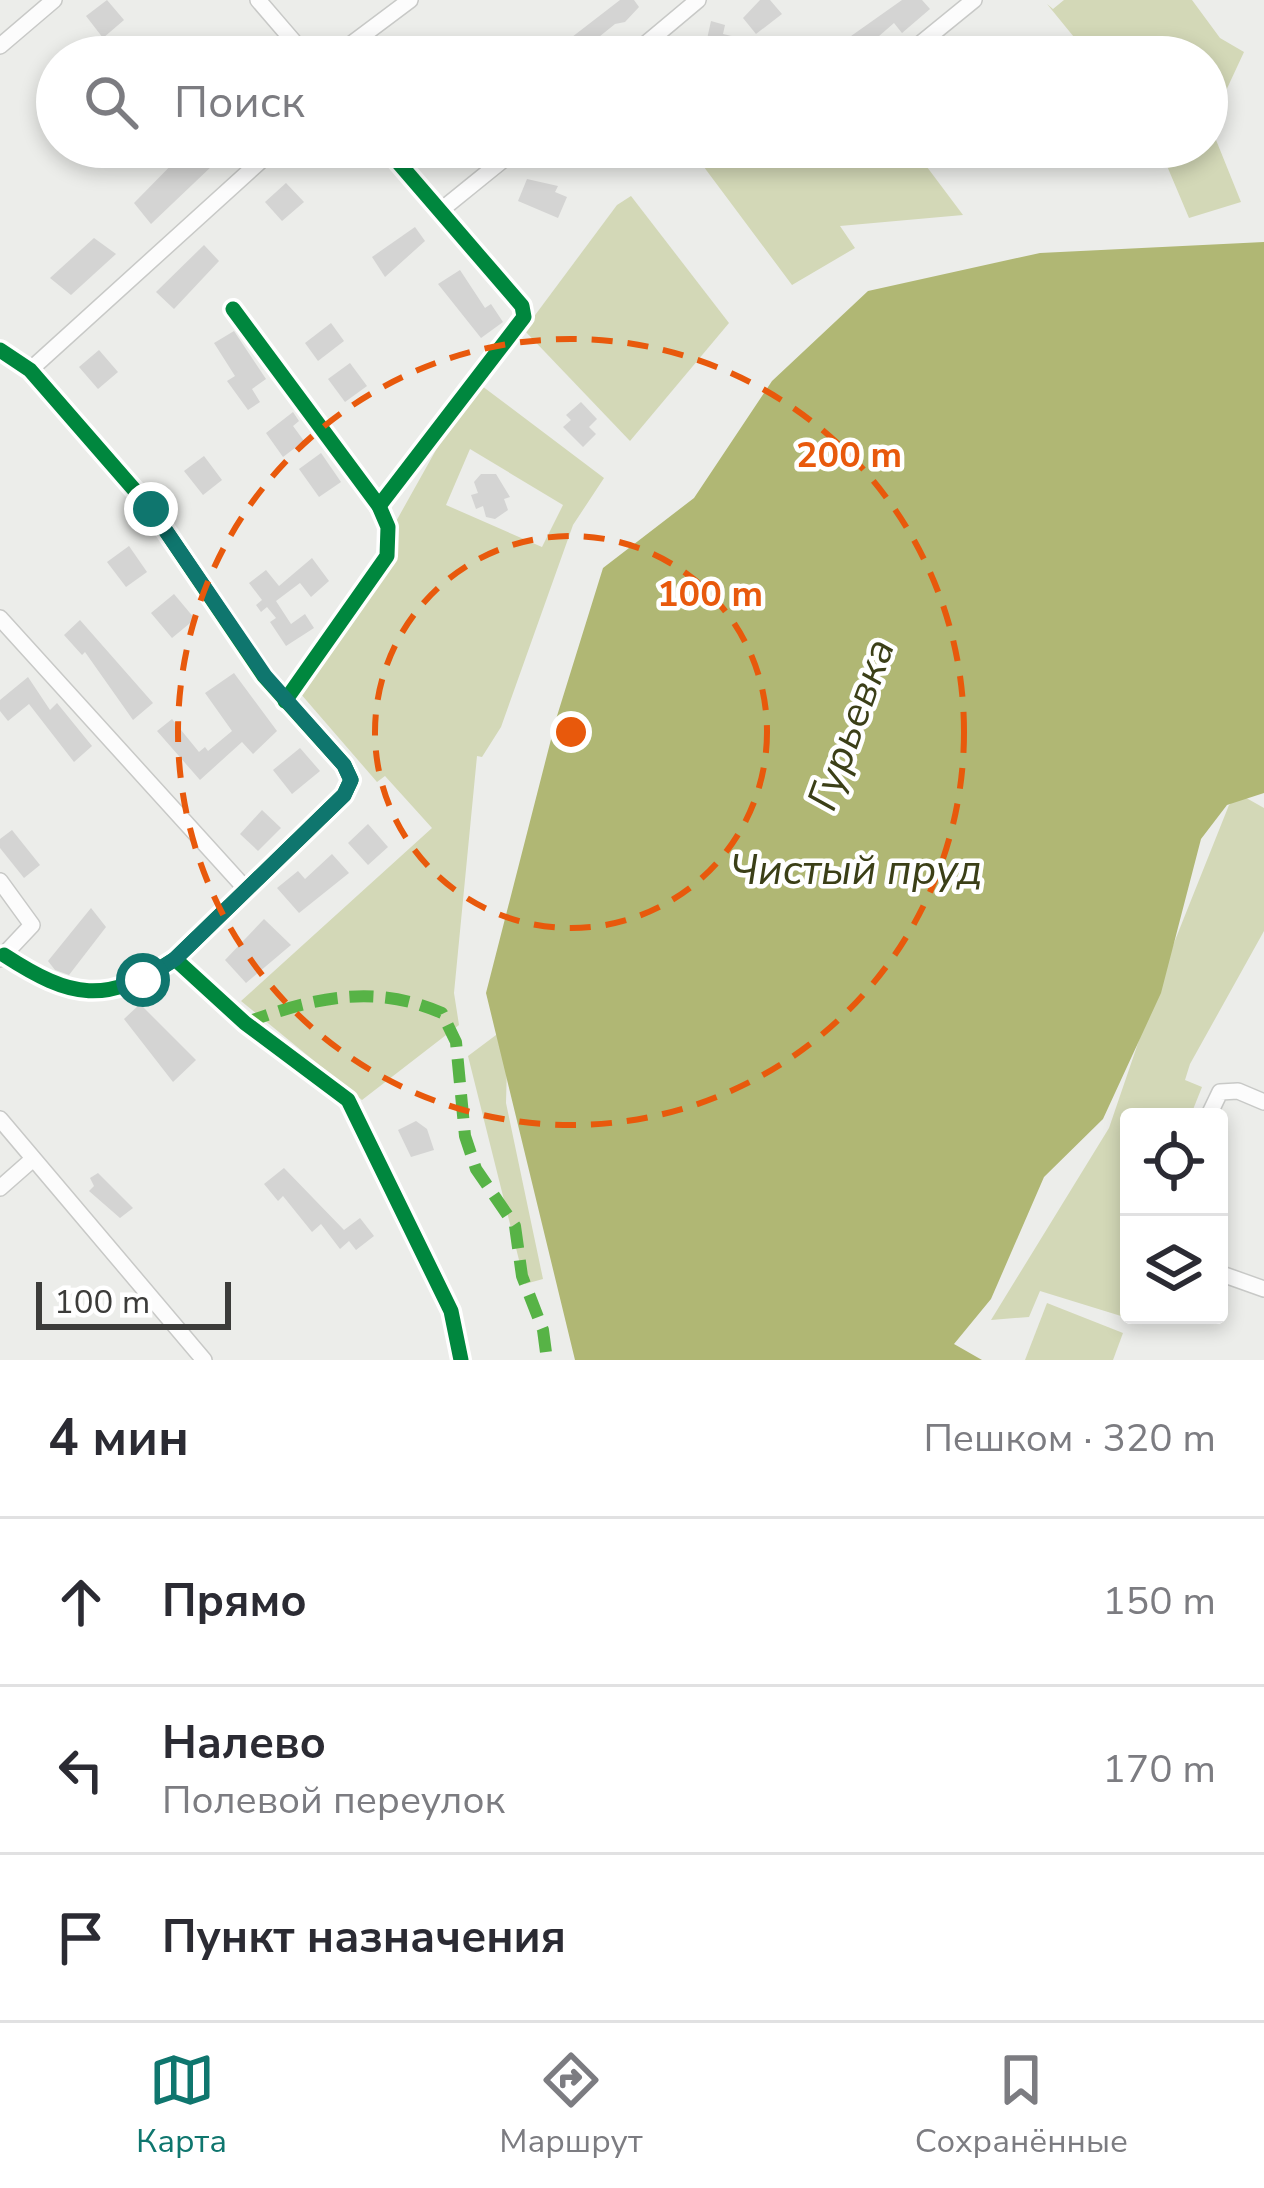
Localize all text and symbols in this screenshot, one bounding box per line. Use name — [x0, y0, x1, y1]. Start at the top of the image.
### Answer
search box — [36, 36, 1228, 168]
icon: search — [78, 69, 144, 135]
text: Поиск — [174, 72, 305, 133]
text: 200 m — [796, 431, 902, 480]
route end — [124, 482, 178, 536]
text: 100 m — [657, 570, 763, 619]
water label: Гурьевка — [794, 631, 909, 818]
centre of rings — [550, 711, 592, 753]
water label: Чистый пруд — [730, 842, 982, 899]
route start — [116, 953, 170, 1007]
map controls — [1120, 1108, 1228, 1324]
button: locate — [1120, 1108, 1228, 1216]
button: layers — [1120, 1216, 1228, 1324]
scale bar — [36, 1276, 231, 1329]
text: 100 m — [54, 1280, 150, 1325]
text: 4 мин — [48, 1403, 189, 1473]
text: Пешком · 320 m — [923, 1412, 1216, 1465]
icon: ahead — [48, 1569, 114, 1635]
text: Прямо — [162, 1571, 307, 1632]
text: 150 m — [1102, 1575, 1216, 1628]
text: Налево — [162, 1713, 326, 1774]
icon: left — [48, 1737, 114, 1803]
text: 170 m — [1102, 1743, 1216, 1796]
text: Полевой переулок — [162, 1774, 505, 1827]
icon: arrive — [48, 1905, 114, 1971]
text: Пункт назначения — [162, 1907, 566, 1968]
tab: Карта — [136, 2047, 227, 2164]
tab: Маршрут — [499, 2047, 643, 2164]
tab: Сохранённые — [915, 2047, 1128, 2164]

